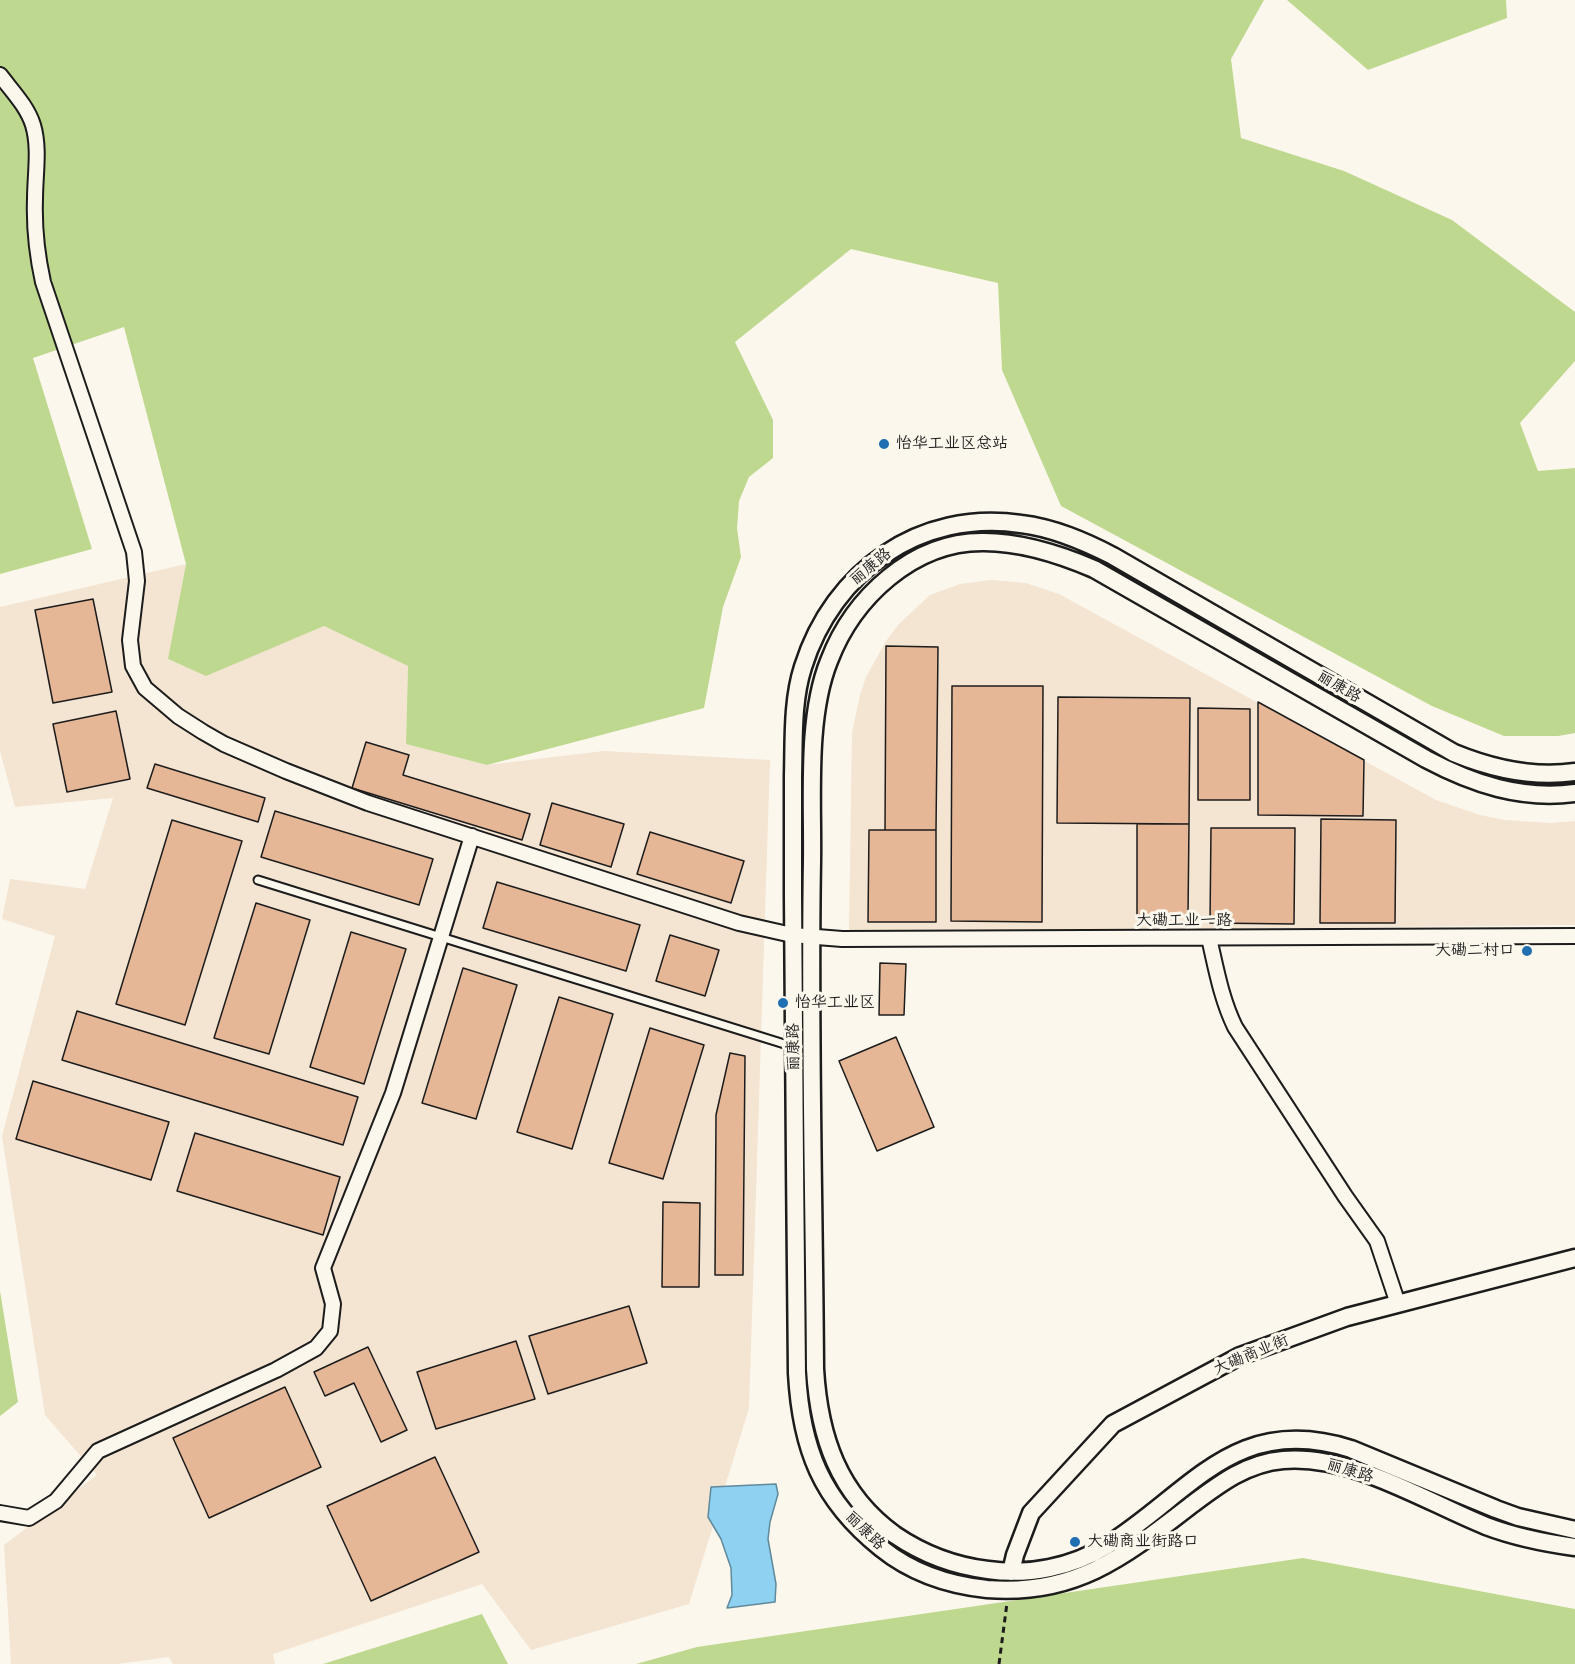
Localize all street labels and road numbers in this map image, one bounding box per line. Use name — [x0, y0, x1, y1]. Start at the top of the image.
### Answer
street label: 丽康路 — [846, 544, 896, 590]
street label: 丽康路 — [1313, 667, 1365, 707]
street label: 大磡工业一路 — [1136, 911, 1232, 931]
street label: 丽康路 — [784, 1023, 804, 1071]
street label: 大磡商业街 — [1210, 1331, 1292, 1379]
street label: 丽康路 — [1324, 1455, 1376, 1487]
street label: 丽康路 — [841, 1507, 889, 1555]

